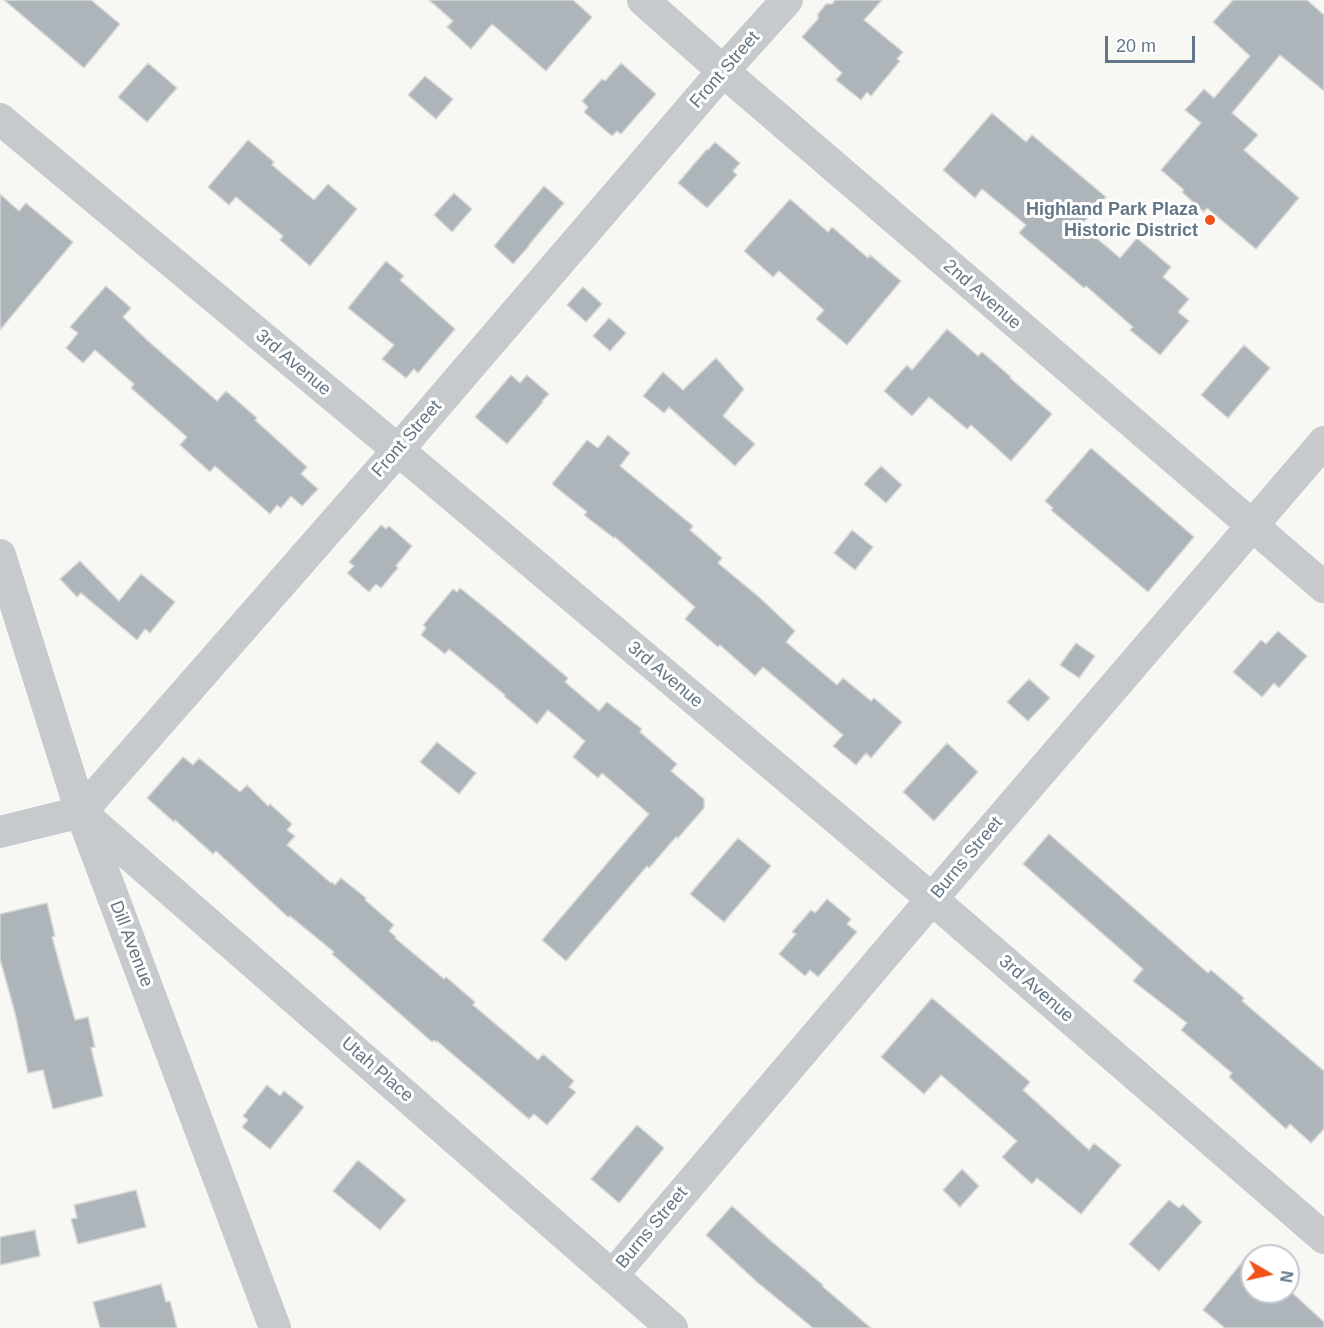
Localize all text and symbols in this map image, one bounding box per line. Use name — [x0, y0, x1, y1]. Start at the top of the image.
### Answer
scale bar — [1108, 24, 1198, 62]
street label: Front Street — [686, 27, 764, 113]
text: 20 m — [1116, 36, 1156, 56]
place label: Highland Park Plaza Historic District — [1026, 199, 1198, 242]
marker: Highland Park Plaza Historic District — [1203, 213, 1217, 227]
street label: 2nd Avenue — [939, 255, 1025, 335]
street label: 3rd Avenue — [251, 325, 335, 401]
street label: Front Street — [368, 396, 446, 482]
street label: 3rd Avenue — [623, 637, 707, 713]
street label: Burns Street — [927, 813, 1007, 903]
street label: Dill Avenue — [105, 898, 157, 990]
street label: 3rd Avenue — [994, 951, 1078, 1027]
street label: Utah Place — [337, 1033, 417, 1107]
street label: Burns Street — [612, 1183, 692, 1273]
north arrow — [1240, 1244, 1300, 1304]
text: N — [1277, 1270, 1296, 1284]

